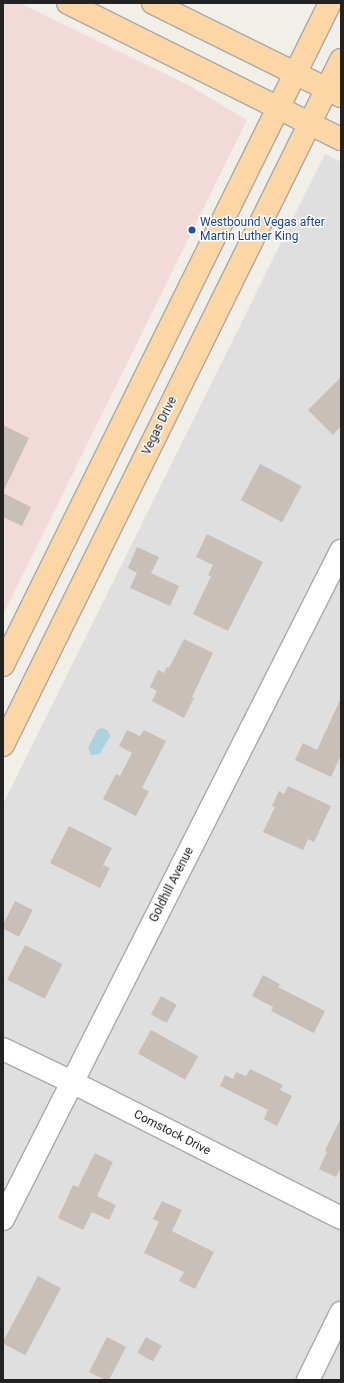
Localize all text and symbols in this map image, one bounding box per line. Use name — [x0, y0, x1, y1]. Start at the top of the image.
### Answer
place label: Westbound Vegas after Martin Luther King — [200, 216, 325, 244]
marker: Westbound Vegas after Martin Luther King — [187, 225, 197, 235]
street label: Vegas Drive — [140, 394, 180, 458]
street label: Goldhill Avenue — [147, 845, 197, 925]
street label: Comstock Drive — [131, 1107, 213, 1159]

